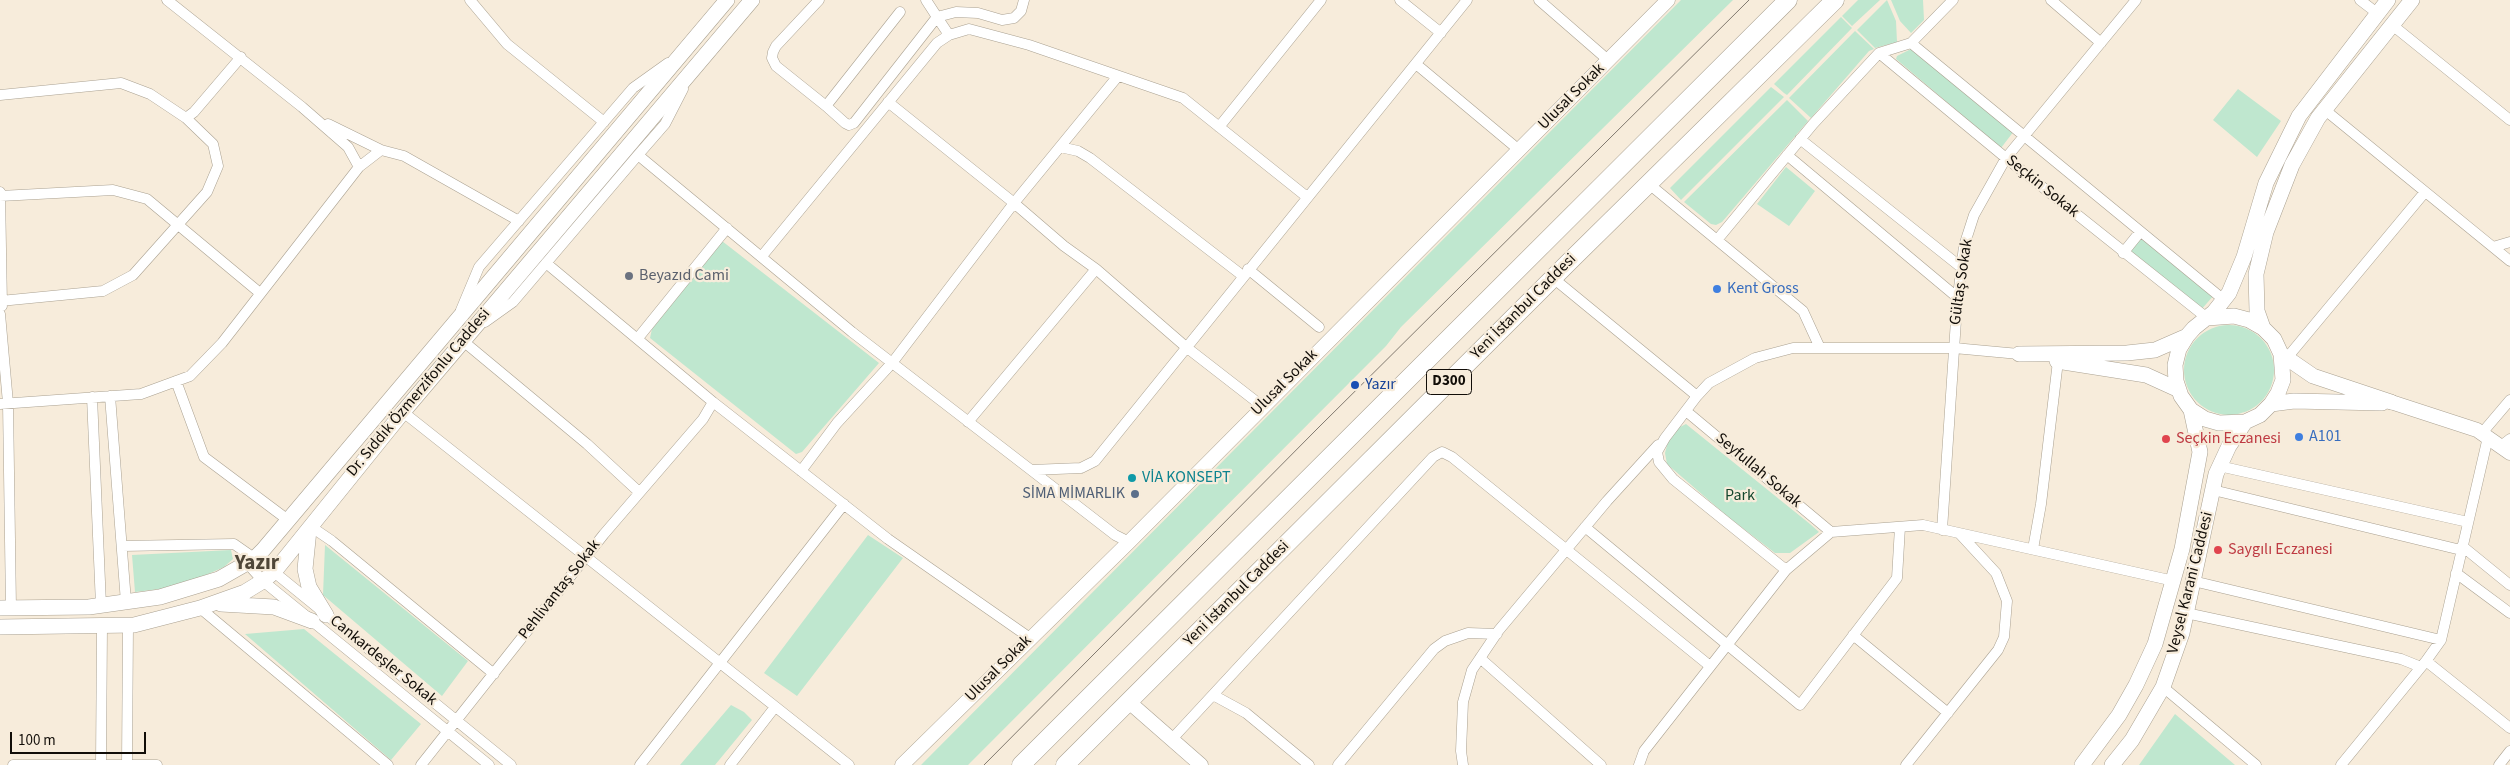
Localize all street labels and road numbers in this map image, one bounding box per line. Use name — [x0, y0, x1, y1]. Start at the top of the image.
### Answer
street label: Ulusal Sokak — [1535, 60, 1609, 134]
street label: Seçkin Sokak — [2002, 152, 2082, 222]
street label: Gültaş Sokak — [1946, 238, 1978, 326]
street label: Yeni İstanbul Caddesi — [1467, 250, 1581, 364]
street label: Dr. Sıddık Özmerzifonlu Caddesi — [343, 305, 495, 481]
street label: Ulusal Sokak — [1248, 346, 1322, 420]
road number: D300 — [1426, 370, 1472, 394]
street label: Seyfullah Sokak — [1711, 429, 1805, 513]
street label: Veysel Karani Caddesi — [2164, 510, 2218, 656]
street label: Pehlivantaş Sokak — [515, 536, 605, 644]
street label: Yeni İstanbul Caddesi — [1180, 537, 1294, 651]
street label: Cankardeşler Sokak — [326, 612, 440, 710]
street label: Ulusal Sokak — [962, 632, 1036, 706]

